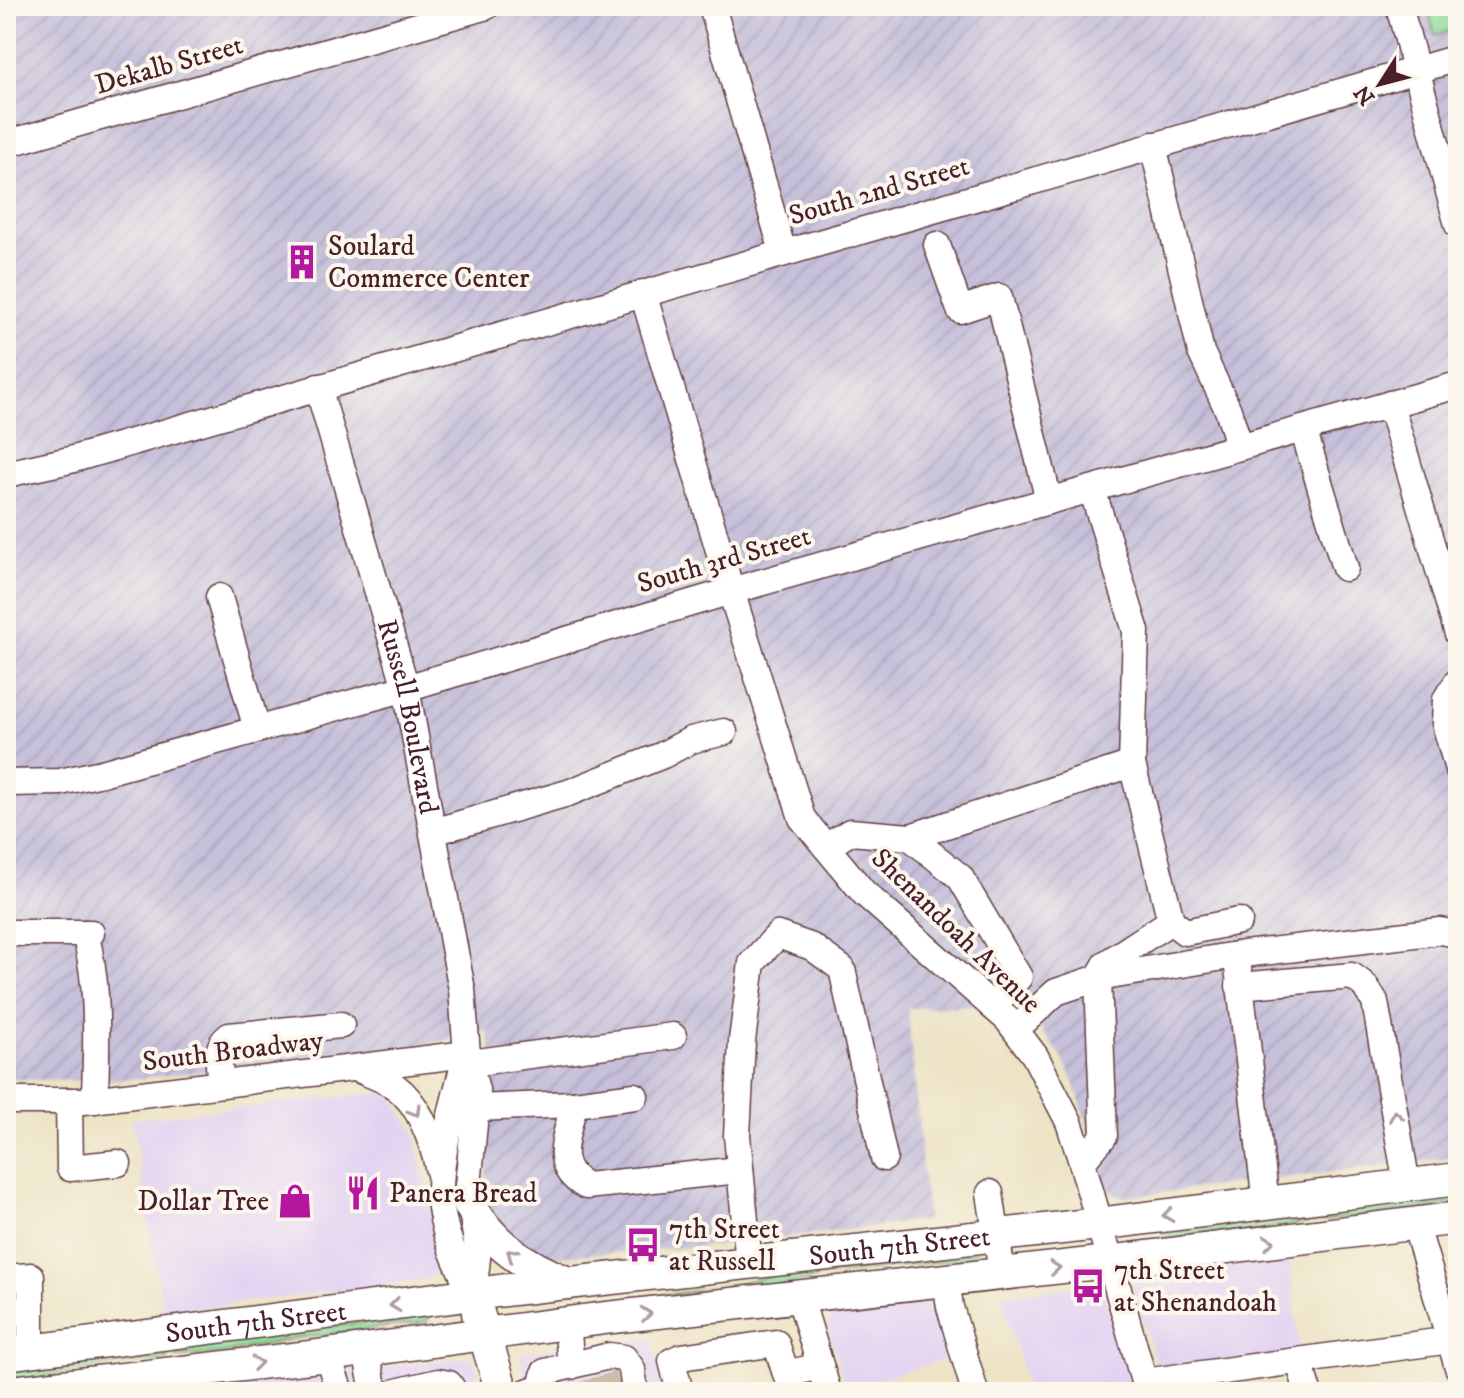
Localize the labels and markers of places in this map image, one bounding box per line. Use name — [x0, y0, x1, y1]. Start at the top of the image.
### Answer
place label: Soulard Commerce Center — [328, 229, 530, 296]
building icon: Soulard Commerce Center — [283, 243, 321, 281]
restaurant icon: Panera Bread — [344, 1174, 382, 1212]
place label: Panera Bread — [389, 1176, 537, 1211]
shop icon: Dollar Tree — [276, 1182, 314, 1220]
place label: Dollar Tree — [138, 1184, 269, 1219]
place label: 7th Street at Russell — [669, 1212, 780, 1279]
bus stop icon: 7th Street at Russell — [624, 1226, 662, 1264]
place label: 7th Street at Shenandoah — [1114, 1253, 1277, 1320]
bus stop icon: 7th Street at Shenandoah — [1069, 1267, 1107, 1305]

